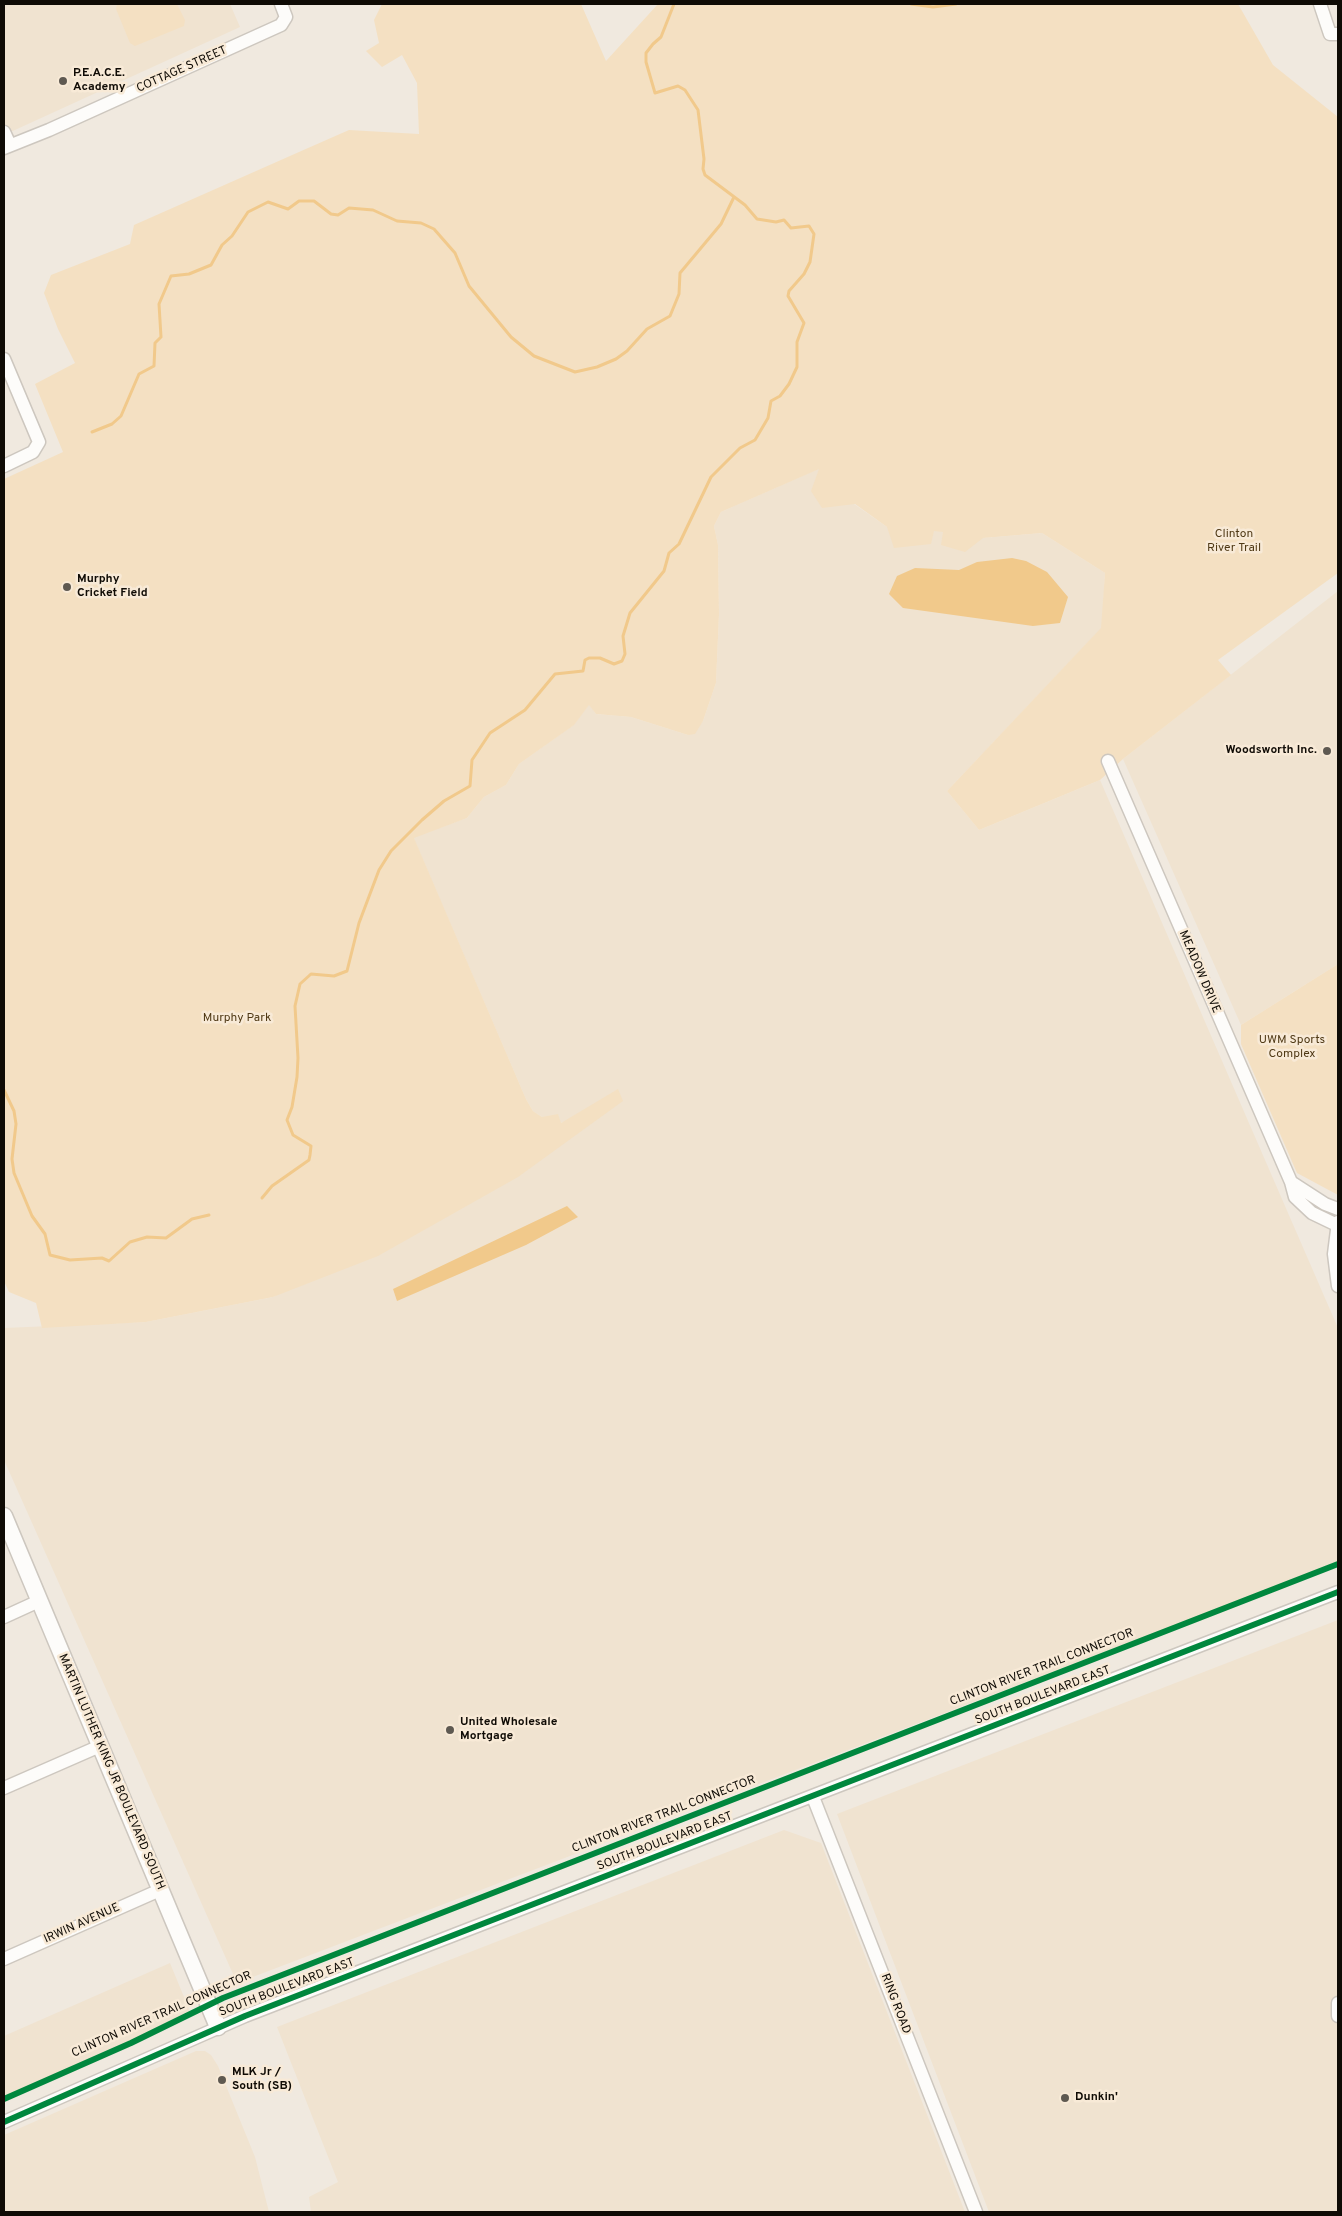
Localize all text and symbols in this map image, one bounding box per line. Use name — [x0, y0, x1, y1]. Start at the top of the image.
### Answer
street label: COTTAGE STREET — [135, 44, 229, 96]
place label: P.E.A.C.E. Academy — [73, 67, 126, 95]
marker: P.E.A.C.E. Academy — [57, 75, 69, 87]
park label: Clinton River Trail — [1207, 528, 1261, 556]
place label: Murphy Cricket Field — [77, 573, 148, 601]
marker: Murphy Cricket Field — [61, 581, 73, 593]
place label: Woodsworth Inc. — [1225, 744, 1317, 758]
marker: Woodsworth Inc. — [1321, 745, 1333, 757]
street label: MEADOW DRIVE — [1175, 928, 1223, 1016]
park label: Murphy Park — [203, 1012, 271, 1026]
park label: UWM Sports Complex — [1259, 1034, 1325, 1062]
street label: CLINTON RIVER TRAIL CONNECTOR — [948, 1626, 1136, 1710]
street label: MARTIN LUTHER KING JR BOULEVARD SOUTH — [55, 1652, 167, 1892]
street label: SOUTH BOULEVARD EAST — [973, 1664, 1113, 1728]
place label: United Wholesale Mortgage — [460, 1716, 557, 1744]
marker: United Wholesale Mortgage — [444, 1724, 456, 1736]
street label: CLINTON RIVER TRAIL CONNECTOR — [570, 1773, 758, 1857]
street label: SOUTH BOULEVARD EAST — [595, 1810, 735, 1874]
street label: IRWIN AVENUE — [42, 1901, 122, 1947]
street label: SOUTH BOULEVARD EAST — [217, 1956, 357, 2020]
street label: CLINTON RIVER TRAIL CONNECTOR — [70, 1969, 254, 2061]
street label: RING ROAD — [877, 1972, 913, 2036]
place label: MLK Jr / South (SB) — [232, 2066, 292, 2094]
marker: MLK Jr / South (SB) — [216, 2074, 228, 2086]
place label: Dunkin' — [1075, 2091, 1118, 2105]
marker: Dunkin' — [1059, 2092, 1071, 2104]

